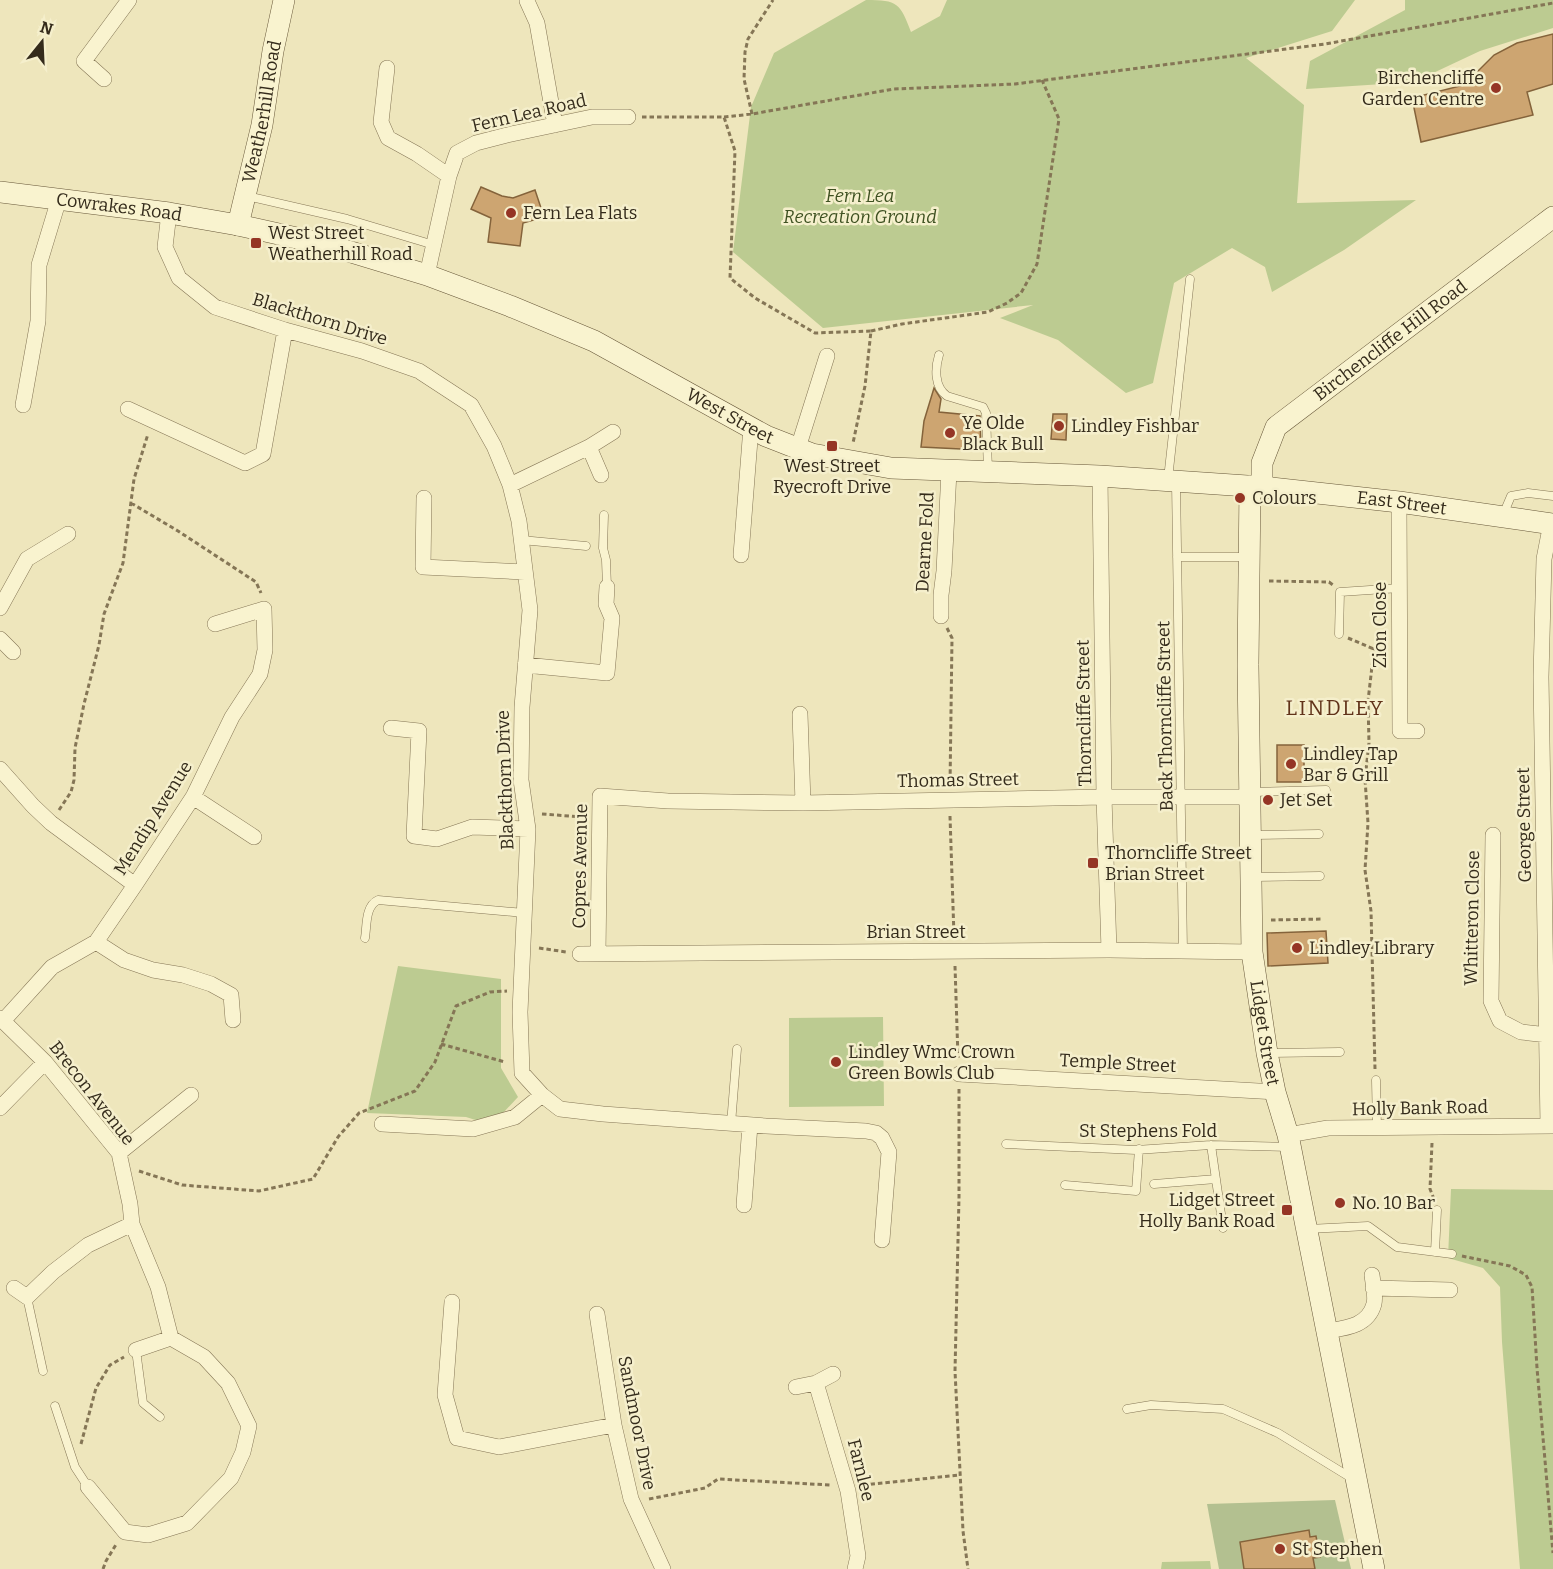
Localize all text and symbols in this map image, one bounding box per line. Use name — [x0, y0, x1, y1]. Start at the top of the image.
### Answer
north arrow — [12, 12, 72, 72]
text: N — [38, 17, 55, 39]
street label: Weatherhill Road — [237, 38, 286, 185]
place label: Birchencliffe Garden Centre — [1362, 67, 1484, 110]
marker: Birchencliffe Garden Centre — [1489, 81, 1503, 95]
street label: Fern Lea Road — [469, 89, 589, 137]
park label: Fern Lea Recreation Ground — [783, 185, 937, 228]
street label: Cowrakes Road — [55, 188, 184, 226]
place label: Fern Lea Flats — [523, 202, 637, 224]
marker: Fern Lea Flats — [504, 206, 518, 220]
place label: West Street Weatherhill Road — [268, 222, 413, 265]
marker: West Street Weatherhill Road — [249, 236, 263, 250]
street label: Birchencliffe Hill Road — [1309, 275, 1471, 406]
street label: Blackthorn Drive — [250, 288, 390, 350]
street label: West Street — [682, 383, 777, 449]
place label: Ye Olde Black Bull — [962, 412, 1044, 455]
place label: Lindley Fishbar — [1071, 415, 1199, 437]
marker: Lindley Fishbar — [1052, 419, 1066, 433]
marker: Ye Olde Black Bull — [943, 426, 957, 440]
marker: West Street Ryecroft Drive — [825, 439, 839, 453]
place label: West Street Ryecroft Drive — [773, 455, 891, 498]
street label: East Street — [1356, 486, 1449, 520]
place label: Colours — [1252, 487, 1316, 509]
street label: Dearne Fold — [911, 491, 939, 593]
marker: Colours — [1233, 491, 1247, 505]
street label: Zion Close — [1369, 582, 1391, 668]
street label: Back Thorncliffe Street — [1152, 620, 1178, 811]
street label: Thorncliffe Street — [1072, 639, 1096, 787]
district label: LINDLEY — [1286, 695, 1384, 721]
street label: Blackthorn Drive — [492, 710, 518, 850]
place label: Lindley Tap Bar & Grill — [1303, 743, 1398, 786]
street label: Mendip Avenue — [109, 757, 197, 879]
marker: Lindley Tap Bar & Grill — [1284, 757, 1298, 771]
street label: George Street — [1512, 767, 1536, 883]
street label: Thomas Street — [897, 768, 1020, 792]
place label: Jet Set — [1279, 789, 1333, 811]
marker: Jet Set — [1261, 793, 1275, 807]
street label: Copres Avenue — [568, 803, 592, 929]
place label: Thorncliffe Street Brian Street — [1105, 842, 1252, 885]
street label: Whitteron Close — [1460, 850, 1484, 986]
marker: Thorncliffe Street Brian Street — [1086, 856, 1100, 870]
street label: Brian Street — [866, 921, 966, 943]
place label: Lindley Library — [1309, 937, 1435, 959]
marker: Lindley Library — [1290, 941, 1304, 955]
street label: Lidget Street — [1245, 979, 1285, 1088]
street label: Brecon Avenue — [44, 1037, 140, 1149]
place label: Lindley Wmc Crown Green Bowls Club — [848, 1041, 1015, 1084]
street label: Temple Street — [1059, 1049, 1177, 1077]
marker: Lindley Wmc Crown Green Bowls Club — [829, 1055, 843, 1069]
street label: Holly Bank Road — [1352, 1096, 1489, 1120]
street label: St Stephens Fold — [1079, 1120, 1217, 1142]
place label: Lidget Street Holly Bank Road — [1139, 1189, 1275, 1232]
place label: No. 10 Bar — [1352, 1192, 1435, 1214]
marker: No. 10 Bar — [1333, 1196, 1347, 1210]
marker: Lidget Street Holly Bank Road — [1280, 1203, 1294, 1217]
street label: Sandmoor Drive — [613, 1354, 661, 1492]
street label: Farnlee — [843, 1437, 879, 1503]
place label: St Stephen — [1292, 1538, 1383, 1560]
marker: St Stephen — [1273, 1542, 1287, 1556]

